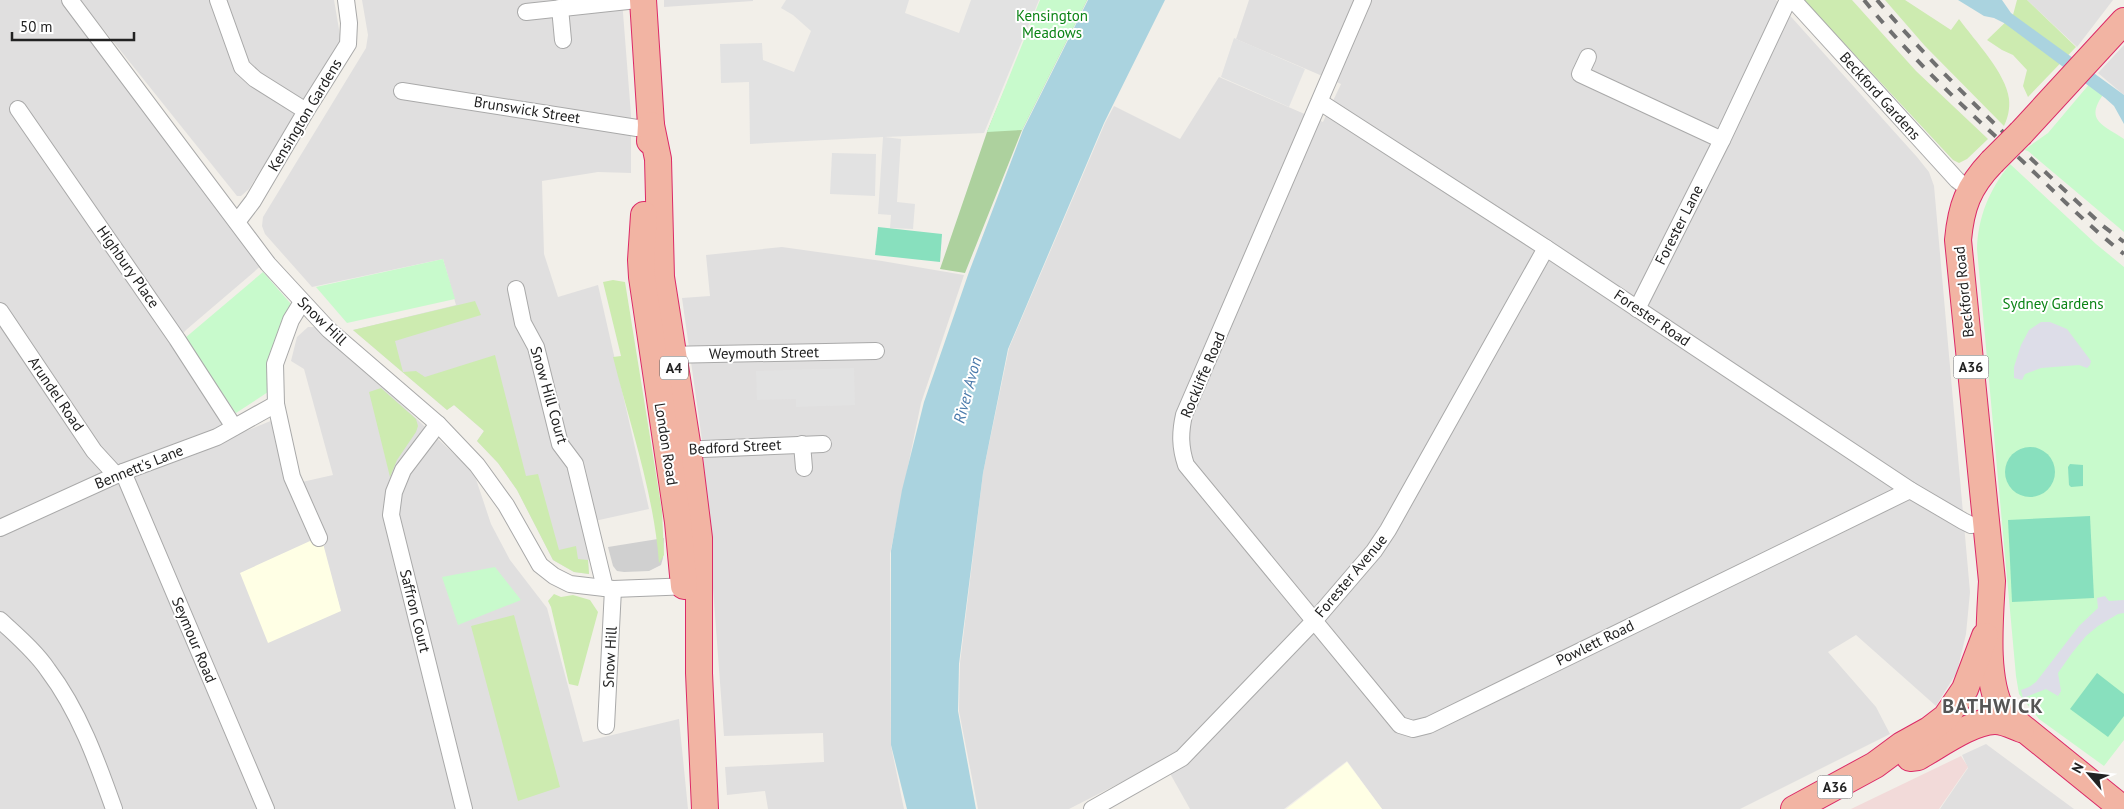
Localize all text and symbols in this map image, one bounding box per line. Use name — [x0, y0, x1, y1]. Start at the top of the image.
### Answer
park label: Kensington Meadows — [1016, 6, 1088, 42]
scale bar — [12, 10, 135, 42]
text: 50 m — [20, 17, 53, 36]
street label: Beckford Gardens — [1836, 48, 1925, 144]
street label: Kensington Gardens — [263, 55, 346, 174]
street label: Brunswick Street — [473, 92, 582, 127]
street label: Forester Lane — [1650, 182, 1707, 268]
street label: Highbury Place — [93, 222, 164, 312]
street label: Beckford Road — [1949, 245, 1978, 339]
street label: Forester Road — [1610, 285, 1694, 350]
street label: Snow Hill — [294, 292, 352, 349]
park label: Sydney Gardens — [2003, 294, 2103, 313]
street label: Rockliffe Road — [1176, 329, 1229, 421]
street label: Weymouth Street — [709, 342, 819, 363]
street label: Snow Hill Court — [527, 344, 572, 446]
street label: Arundel Road — [24, 353, 88, 435]
water label: River Avon — [949, 355, 985, 425]
road number: A4 — [660, 356, 688, 379]
road number: A36 — [1954, 356, 1988, 378]
street label: London Road — [651, 401, 682, 486]
street label: Bedford Street — [688, 435, 782, 458]
street label: Bennett's Lane — [92, 440, 186, 493]
street label: Forester Avenue — [1310, 530, 1391, 621]
street label: Saffron Court — [396, 567, 435, 654]
street label: Seymour Road — [168, 594, 221, 686]
street label: Powlett Road — [1553, 615, 1637, 670]
street label: Snow Hill — [598, 625, 621, 688]
district label: BATHWICK — [1942, 693, 2044, 719]
north arrow — [2064, 749, 2114, 799]
text: N — [2067, 760, 2088, 776]
road number: A36 — [1818, 776, 1852, 799]

